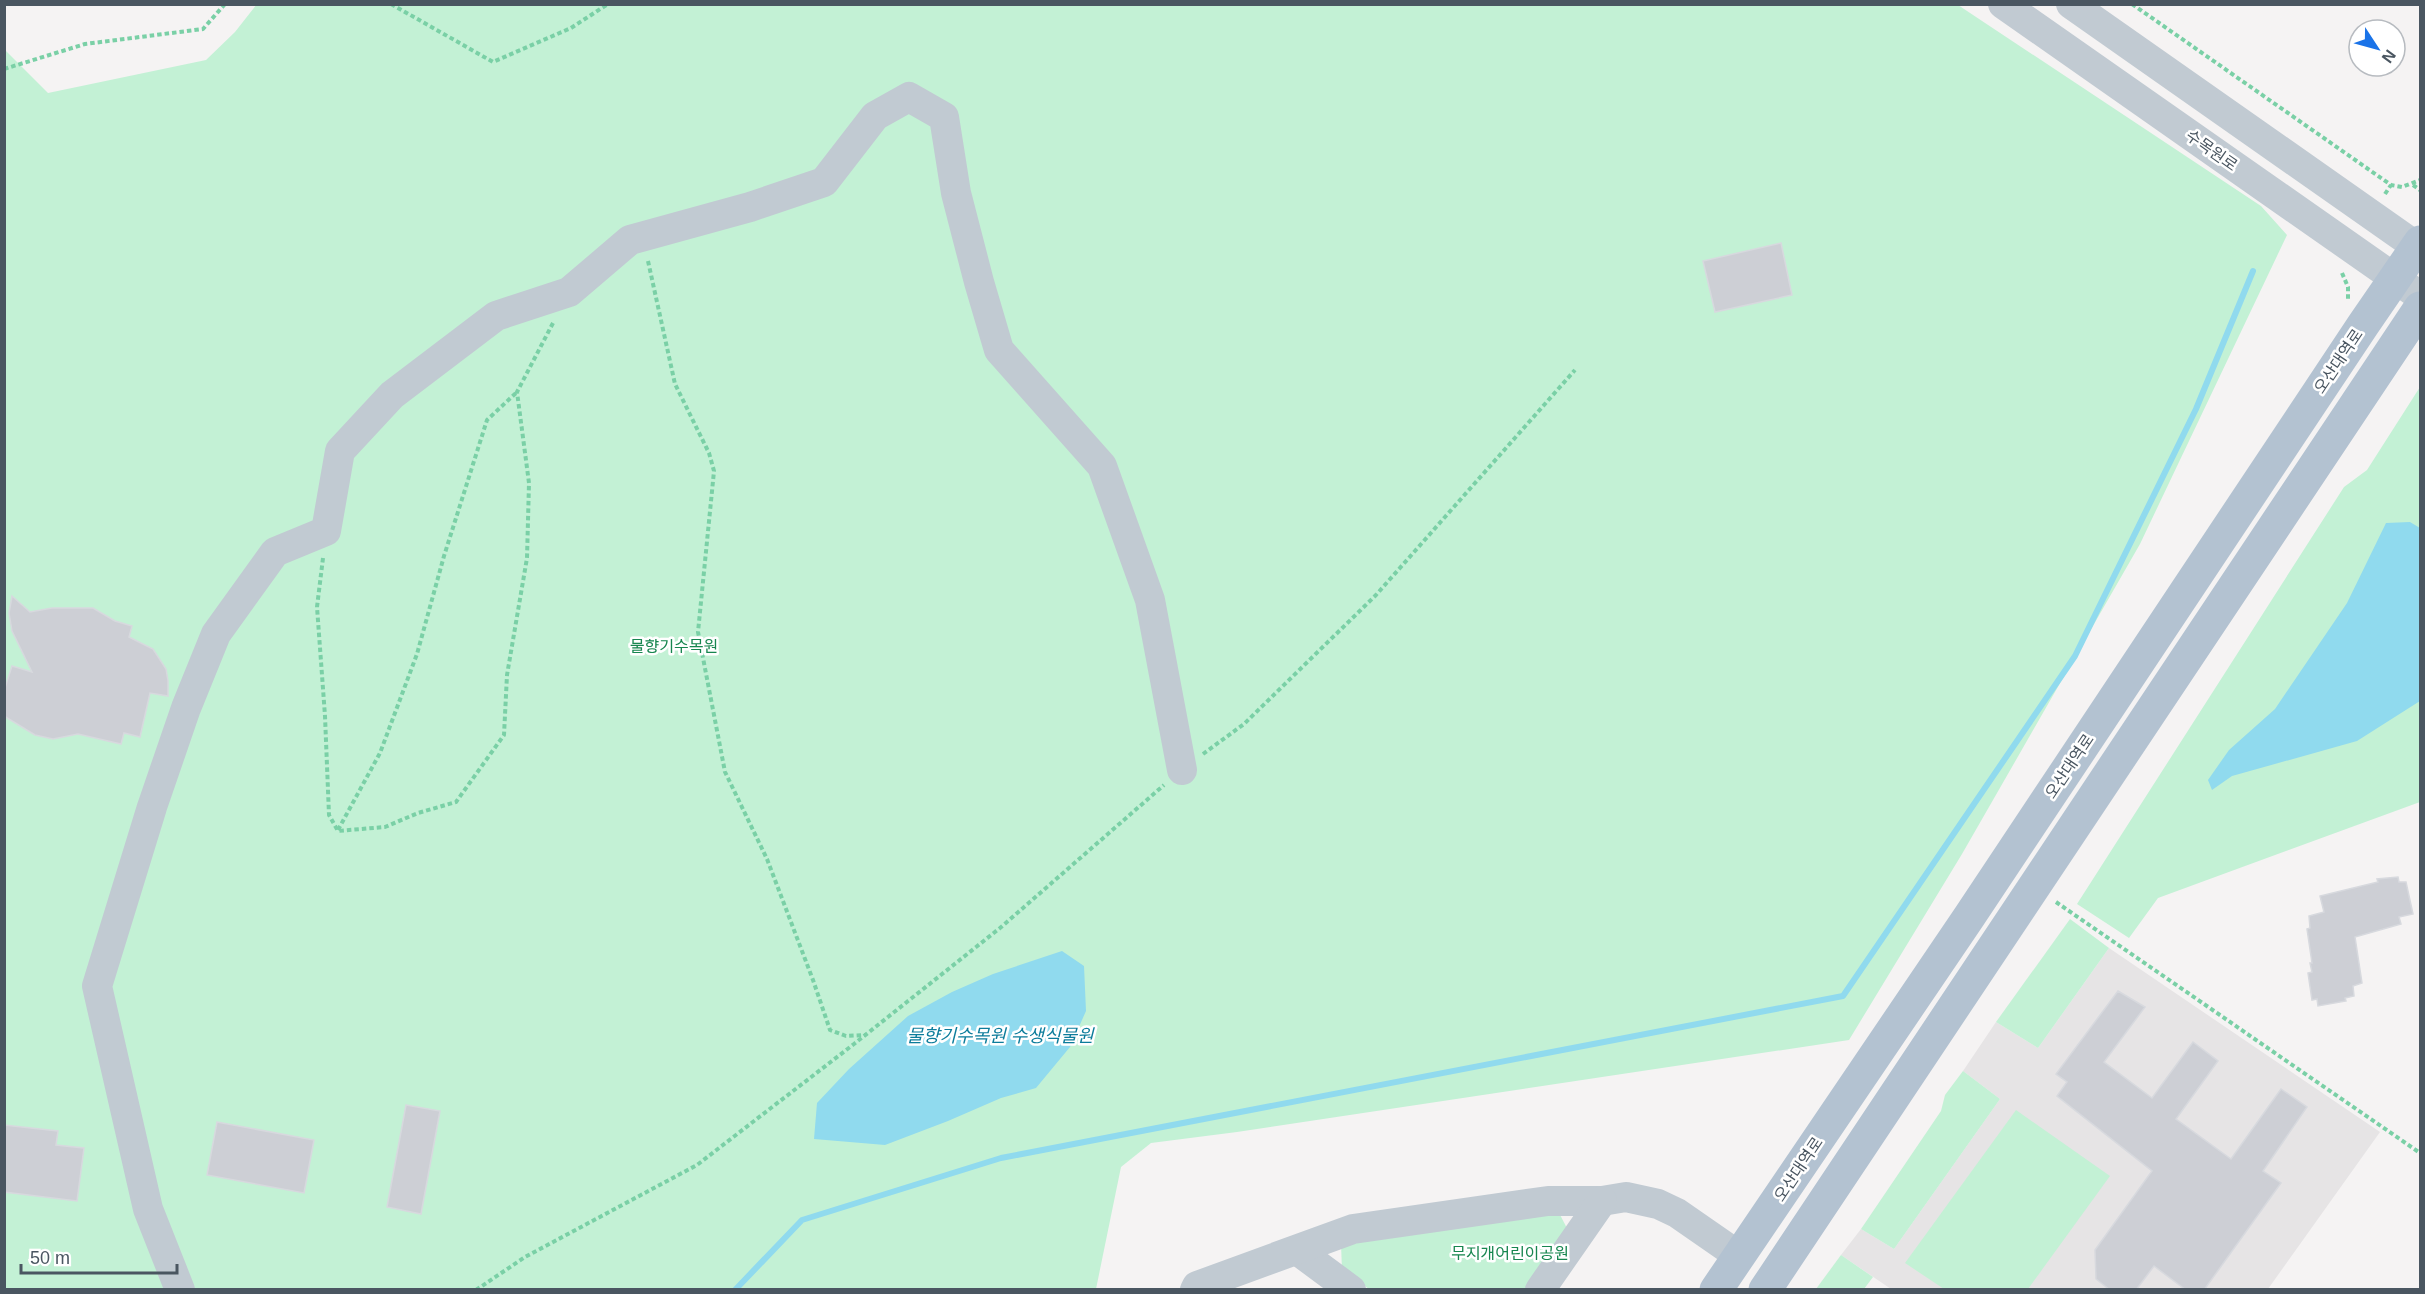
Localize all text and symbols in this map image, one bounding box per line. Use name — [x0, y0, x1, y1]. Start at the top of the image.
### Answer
north arrow — [2347, 18, 2407, 78]
text: N — [2378, 47, 2399, 66]
street label: 수목원로 — [2183, 127, 2241, 174]
street label: 오산대역로 — [2311, 326, 2366, 397]
park label: 물향기수목원 — [630, 638, 718, 655]
street label: 오산대역로 — [2042, 731, 2097, 802]
water label: 물향기수목원 수생식물원 — [906, 1026, 1095, 1046]
street label: 오산대역로 — [1771, 1134, 1826, 1205]
scale bar — [21, 1237, 177, 1275]
park label: 무지개어린이공원 — [1451, 1245, 1569, 1262]
text: 50 m — [30, 1248, 70, 1268]

